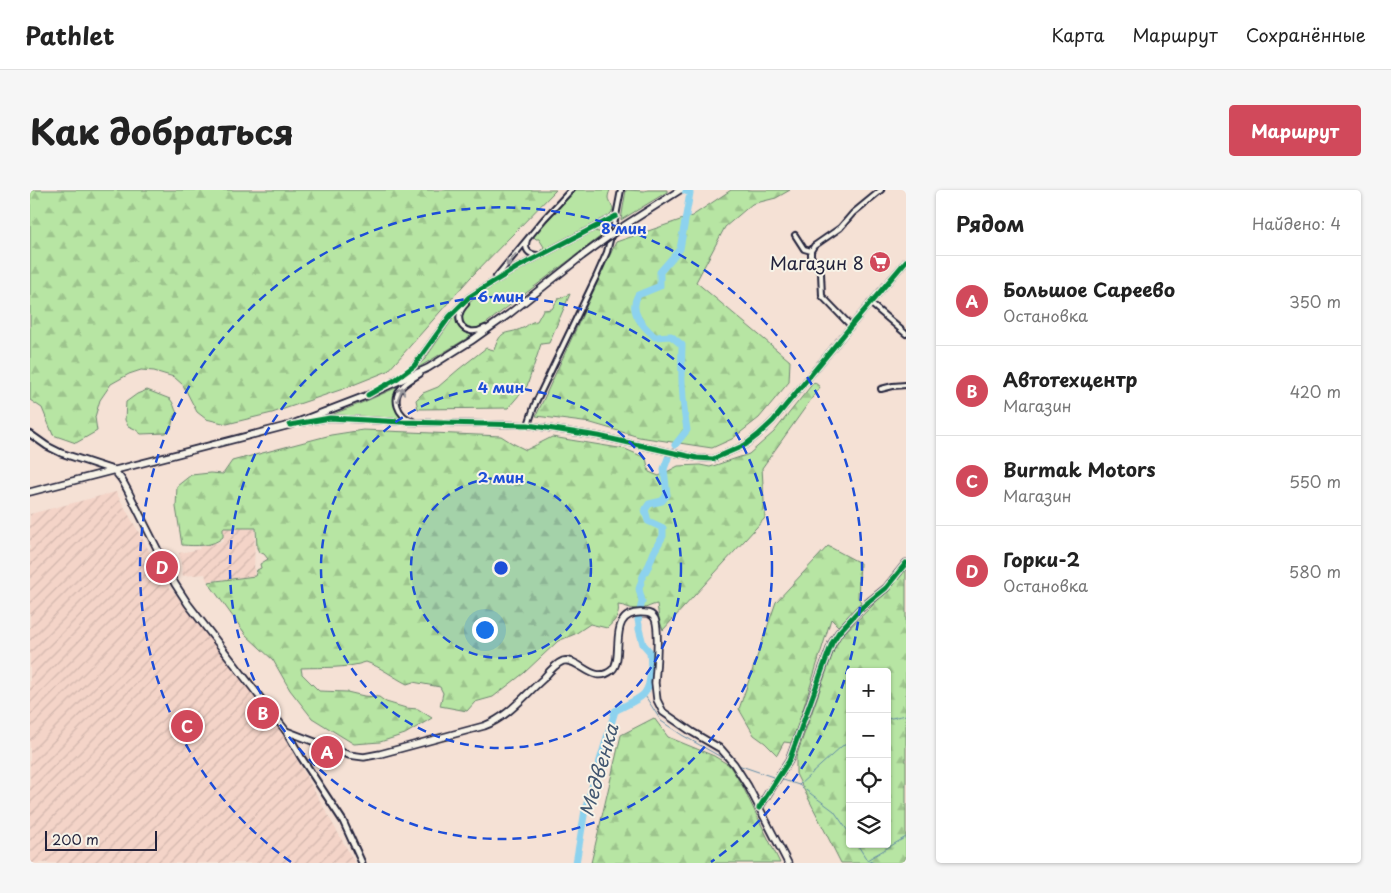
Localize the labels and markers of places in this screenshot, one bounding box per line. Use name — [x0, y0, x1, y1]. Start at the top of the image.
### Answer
place label: Магазин 8 — [770, 249, 864, 276]
supermarket icon: Магазин 8 — [868, 250, 892, 274]
pin: D — [146, 548, 178, 586]
centre of rings — [492, 559, 510, 577]
pin: B — [247, 694, 279, 732]
pin: C — [171, 707, 203, 745]
pin: A — [311, 733, 343, 771]

